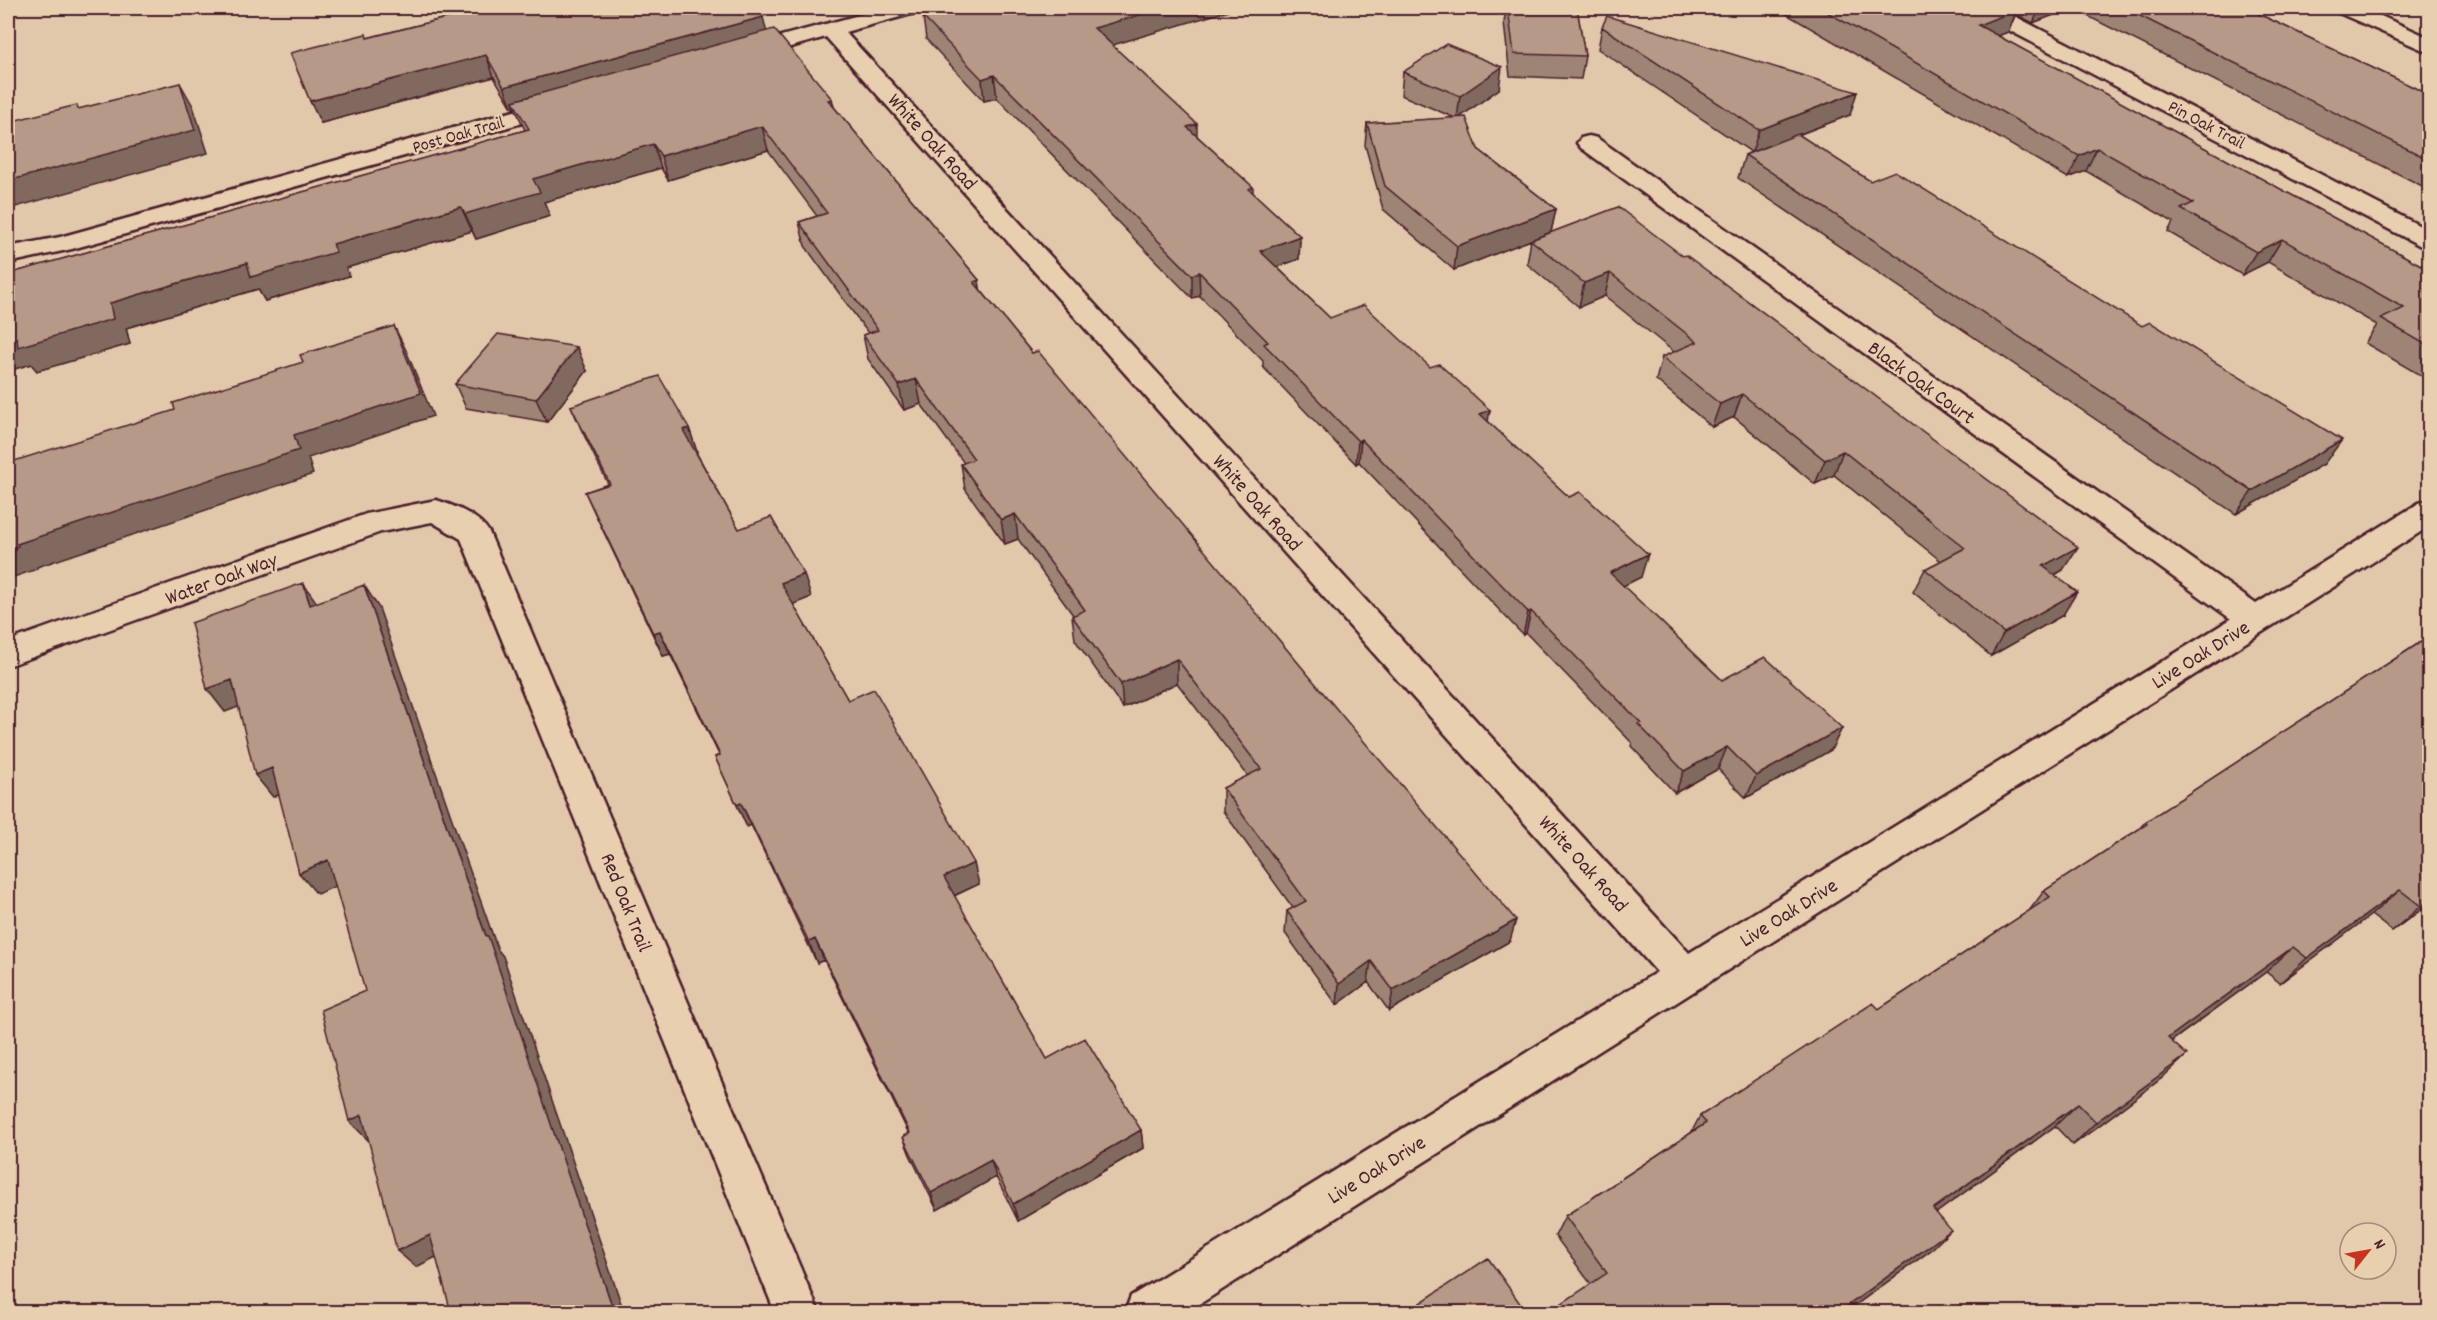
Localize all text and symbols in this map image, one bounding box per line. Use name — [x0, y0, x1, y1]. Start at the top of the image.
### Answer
street label: White Oak Road — [879, 88, 983, 198]
street label: Pin Oak Trail — [2163, 95, 2249, 157]
street label: Post Oak Trail — [410, 111, 508, 161]
street label: Black Oak Court — [1860, 335, 1980, 434]
street label: White Oak Road — [1204, 449, 1308, 559]
street label: Water Oak Way — [162, 547, 283, 615]
street label: Live Oak Drive — [2147, 614, 2257, 699]
street label: White Oak Road — [1530, 810, 1634, 920]
street label: Red Oak Trail — [591, 849, 658, 957]
street label: Live Oak Drive — [1735, 872, 1845, 957]
street label: Live Oak Drive — [1323, 1129, 1433, 1214]
north arrow — [2338, 1221, 2398, 1281]
text: N — [2367, 1235, 2391, 1254]

